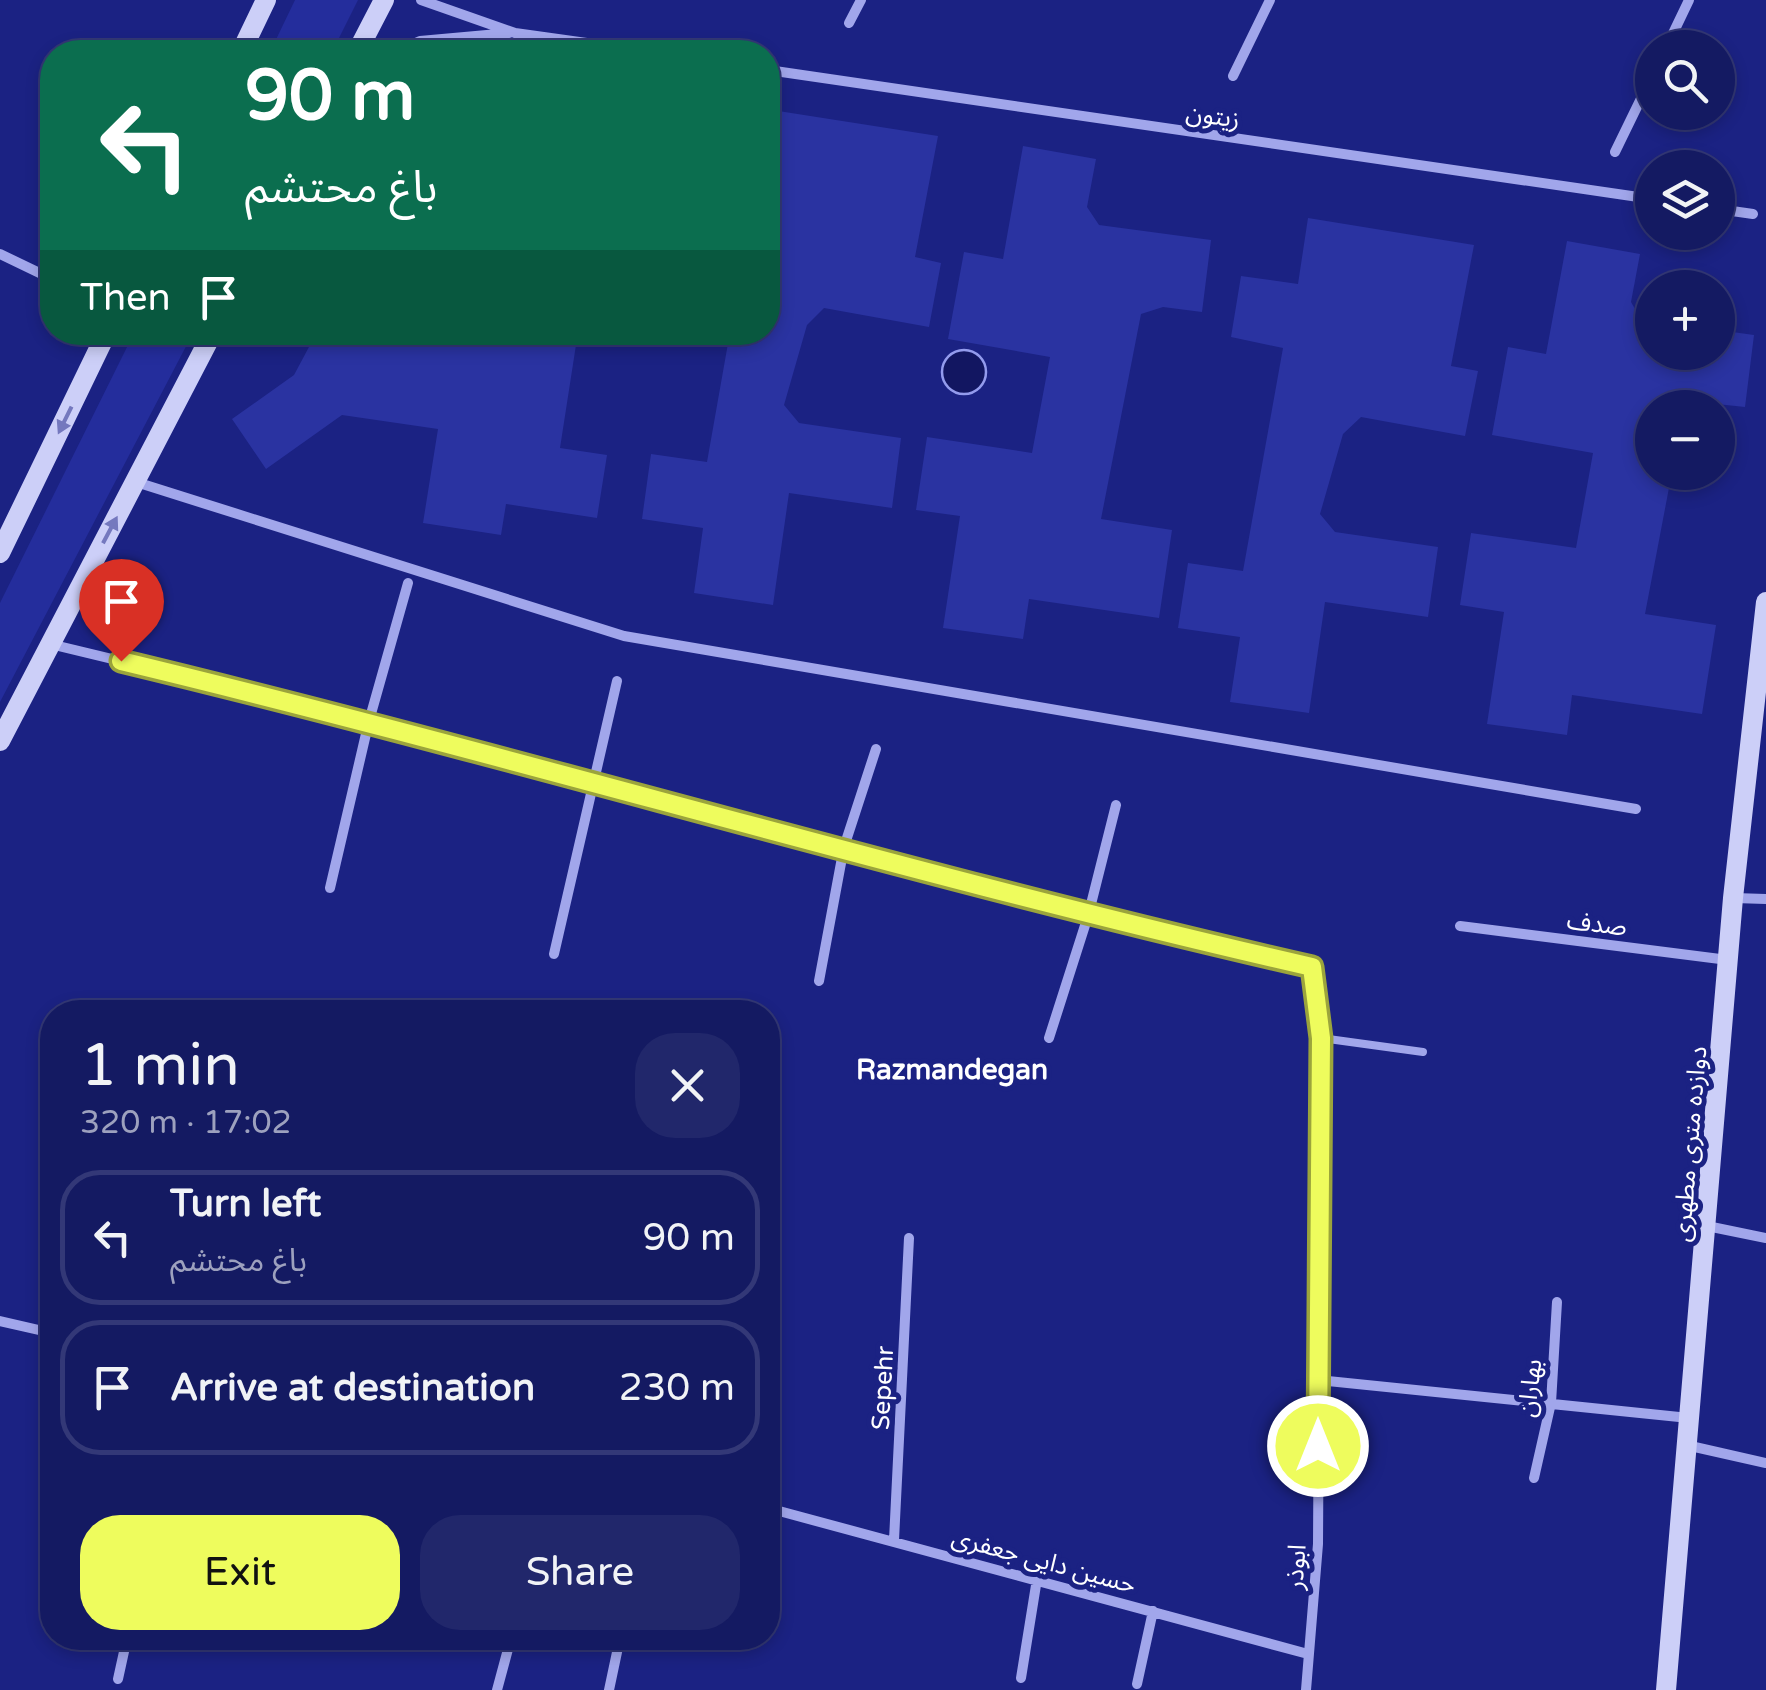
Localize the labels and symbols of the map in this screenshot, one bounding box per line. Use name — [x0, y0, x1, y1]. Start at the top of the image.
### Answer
street label: زیتون — [1184, 97, 1242, 135]
one-way arrow — [56, 406, 73, 435]
one-way arrow — [101, 516, 118, 545]
pin — [79, 559, 164, 662]
street label: صدف — [1565, 905, 1629, 943]
street label: دوازده متری مطهری — [1666, 1045, 1713, 1243]
district label: Razmandegan — [856, 1053, 1048, 1087]
street label: Sepehr — [866, 1345, 900, 1431]
street label: بهاران — [1512, 1357, 1548, 1419]
position arrow — [1266, 1394, 1370, 1498]
street label: حسین دایی جعفری — [948, 1522, 1139, 1600]
street label: ابوذر — [1279, 1543, 1313, 1592]

